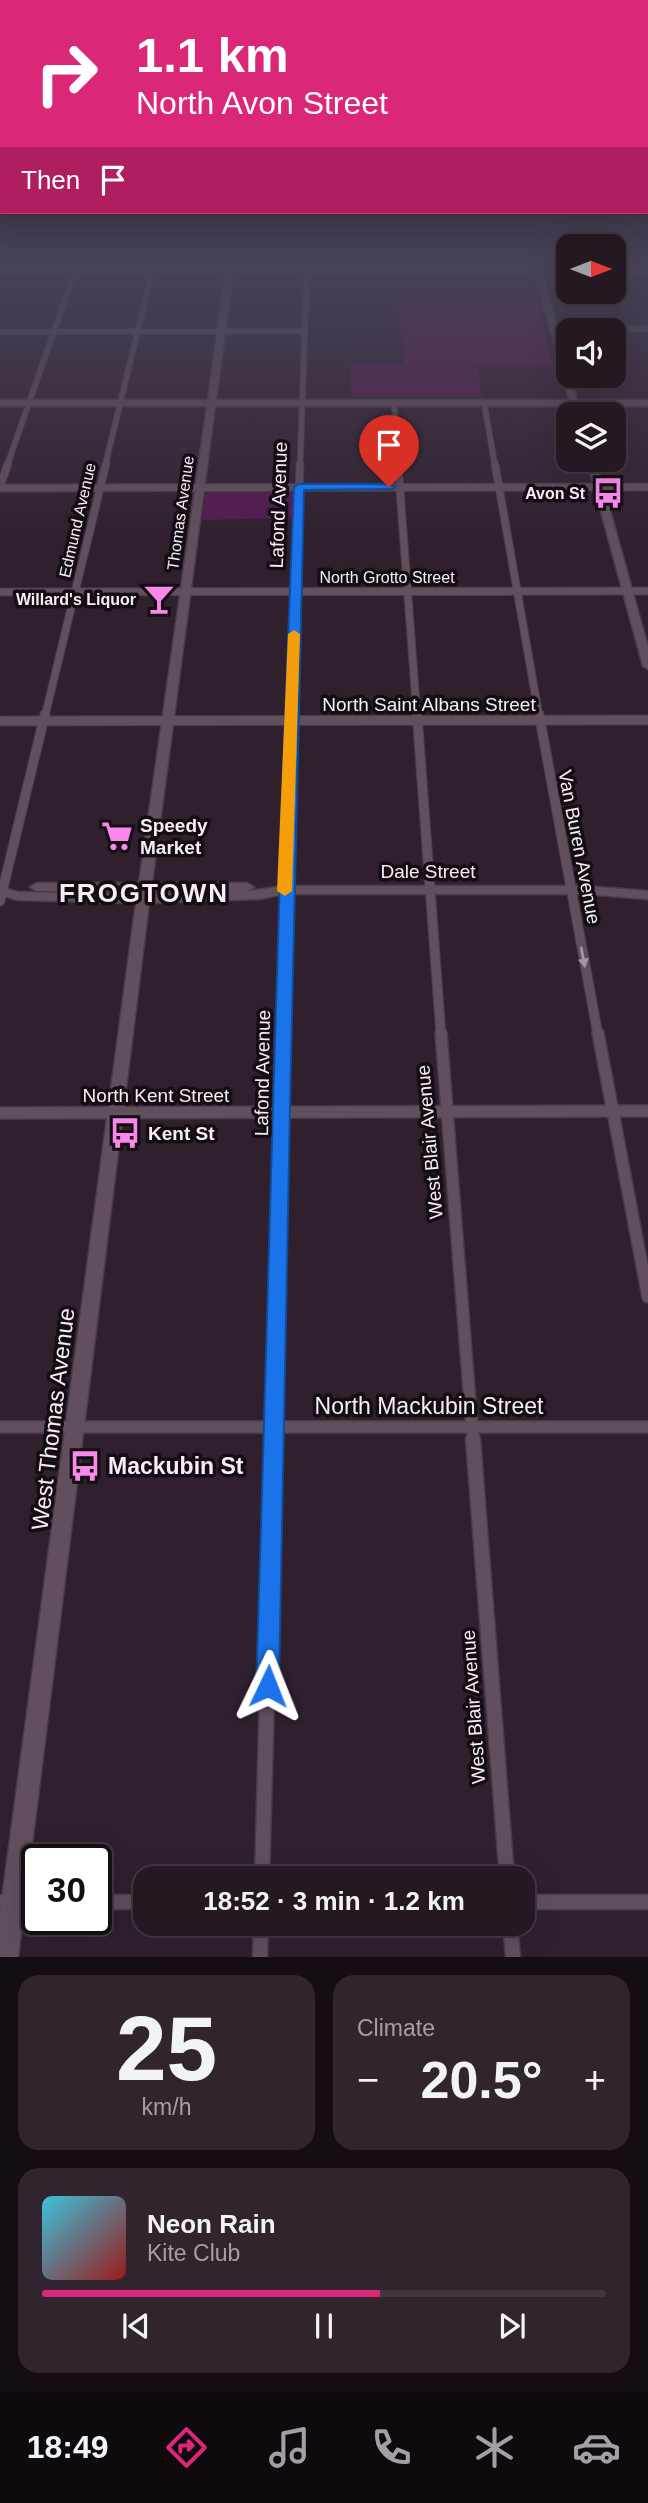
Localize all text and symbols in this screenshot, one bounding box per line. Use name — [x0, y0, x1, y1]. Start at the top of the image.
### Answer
icon: right — [21, 28, 112, 119]
text: 1.1 km — [136, 28, 289, 82]
text: North Avon Street — [136, 85, 388, 121]
icon: arrive — [94, 161, 132, 199]
text: Then — [21, 165, 80, 195]
north arrow — [556, 234, 626, 304]
map controls — [556, 234, 626, 472]
button: sound — [556, 318, 626, 388]
button: layers — [556, 402, 626, 472]
pin — [359, 415, 419, 487]
icon: arrive — [370, 426, 408, 464]
street label: Lafond Avenue — [266, 441, 291, 569]
street label: Thomas Avenue — [164, 455, 197, 571]
street label: Edmund Avenue — [56, 461, 99, 579]
bus stop icon: Avon St — [591, 476, 625, 510]
place label: Avon St — [525, 485, 586, 502]
street label: North Grotto Street — [319, 569, 455, 586]
bar icon: Willard's Liquor — [142, 582, 176, 616]
place label: Willard's Liquor — [16, 591, 136, 608]
street label: North Saint Albans Street — [322, 694, 536, 715]
street label: Van Buren Avenue — [554, 768, 605, 926]
place label: Speedy Market — [140, 815, 208, 858]
supermarket icon: Speedy Market — [100, 819, 134, 853]
street label: Dale Street — [380, 861, 476, 882]
district label: FROGTOWN — [59, 878, 229, 908]
one-way arrow — [578, 946, 589, 968]
street label: Lafond Avenue — [251, 1010, 274, 1136]
street label: West Blair Avenue — [412, 1064, 447, 1220]
street label: North Kent Street — [83, 1085, 230, 1106]
bus stop icon: Kent St — [108, 1116, 142, 1150]
place label: Kent St — [148, 1123, 215, 1144]
street label: West Thomas Avenue — [26, 1306, 80, 1532]
street label: North Mackubin Street — [315, 1393, 544, 1419]
bus stop icon: Mackubin St — [68, 1449, 102, 1483]
place label: Mackubin St — [108, 1453, 244, 1479]
street label: West Blair Avenue — [458, 1629, 489, 1785]
position arrow — [231, 1649, 305, 1723]
speed limit sign: 30 — [21, 1844, 112, 1935]
text: 18:52 · 3 min · 1.2 km — [203, 1886, 465, 1916]
text: 25 — [116, 1998, 217, 2099]
text: Climate — [357, 2015, 435, 2041]
text: 20.5° — [420, 2051, 543, 2109]
text: − — [357, 2059, 379, 2101]
text: + — [584, 2059, 606, 2101]
text: km/h — [142, 2094, 191, 2120]
text: Neon Rain — [147, 2209, 276, 2239]
text: Kite Club — [147, 2240, 240, 2266]
icon: previous — [117, 2307, 155, 2345]
icon: pause — [305, 2307, 343, 2345]
icon: next — [493, 2307, 531, 2345]
icon: directions — [162, 2423, 211, 2472]
icon: music — [265, 2423, 314, 2472]
icon: phone — [367, 2423, 416, 2472]
icon: climate — [470, 2423, 519, 2472]
icon: car — [572, 2423, 621, 2472]
text: 18:49 — [27, 2429, 109, 2465]

